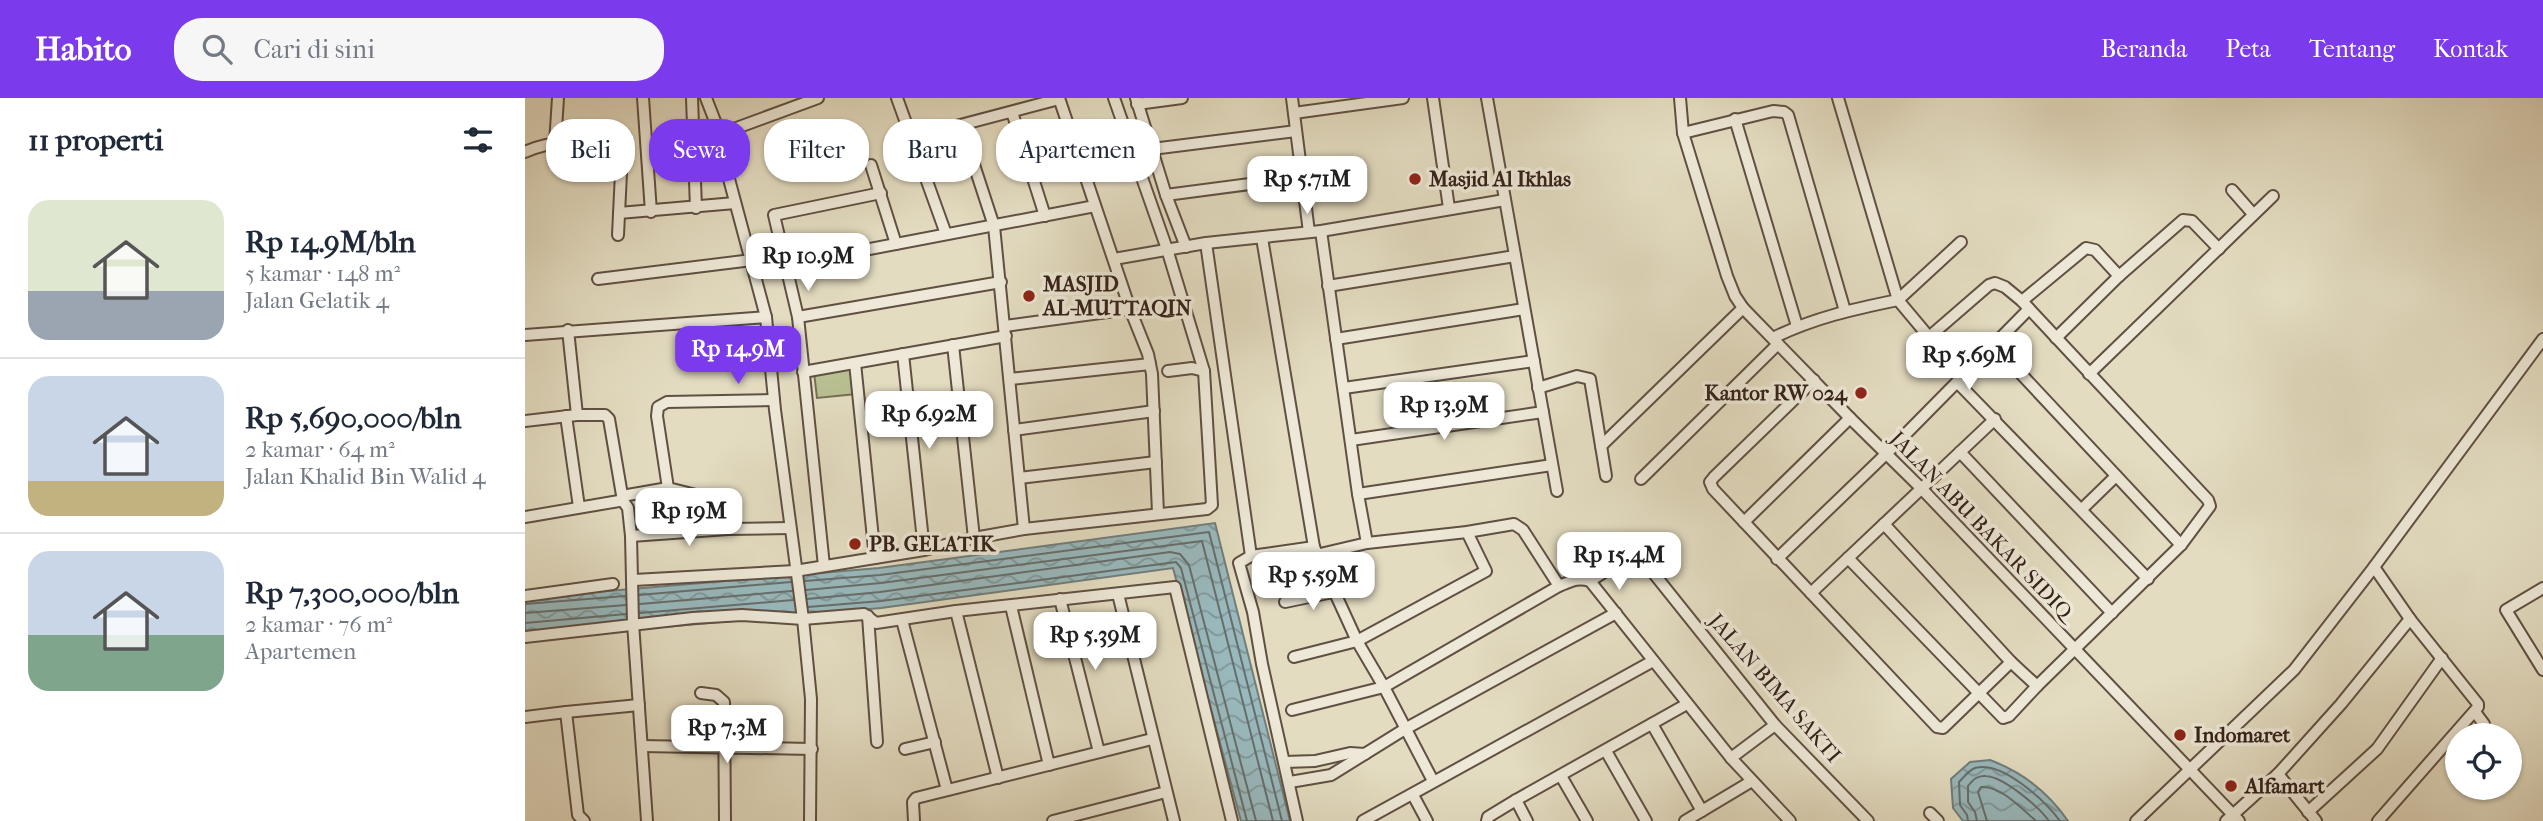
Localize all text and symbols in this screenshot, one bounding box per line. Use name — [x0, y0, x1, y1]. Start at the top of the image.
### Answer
search box — [174, 18, 664, 81]
text: Habito — [35, 30, 132, 69]
icon: search — [198, 30, 236, 68]
text: Cari di sini — [254, 34, 375, 65]
text: Beranda — [2101, 35, 2187, 63]
text: Peta — [2225, 35, 2271, 63]
text: Tentang — [2309, 35, 2395, 63]
text: Kontak — [2433, 35, 2508, 63]
chip: Beli — [546, 119, 635, 182]
chip: Sewa — [649, 119, 750, 182]
chip: Filter — [764, 119, 869, 182]
chip: Baru — [883, 119, 982, 182]
chip: Apartemen — [996, 119, 1160, 182]
icon: filters — [459, 121, 497, 159]
text: 11 properti — [28, 123, 163, 158]
pin: Rp 5.71M — [1235, 156, 1379, 216]
text: Rp 5.71M — [1263, 165, 1351, 192]
place label: Masjid Al Ikhlas — [1428, 167, 1571, 191]
marker: Masjid Al Ikhlas — [1407, 171, 1423, 187]
text: Rp 14.9M/bln — [245, 225, 416, 260]
icon: home — [84, 228, 168, 312]
pin: Rp 10.9M — [736, 234, 880, 293]
text: Rp 10.9M — [762, 242, 854, 269]
text: 5 kamar · 148 m² — [245, 260, 400, 287]
place label: MASJID AL-MUTTAQIN — [1041, 272, 1191, 320]
text: Jalan Gelatik 4 — [245, 287, 389, 314]
marker: MASJID AL-MUTTAQIN — [1021, 288, 1037, 304]
pin: Rp 14.9M — [666, 327, 810, 386]
pin: Rp 5.69M — [1897, 332, 2041, 392]
text: Rp 14.9M — [691, 335, 785, 362]
text: Rp 5.69M — [1922, 341, 2016, 368]
place label: Kantor RW 024 — [1704, 381, 1849, 406]
pin: Rp 13.9M — [1372, 382, 1516, 442]
marker: Kantor RW 024 — [1853, 385, 1869, 401]
text: Rp 13.9M — [1400, 391, 1488, 418]
pin: Rp 6.92M — [857, 392, 1001, 451]
text: Rp 6.92M — [881, 400, 977, 427]
text: Rp 5,690,000/bln — [245, 401, 461, 436]
icon: home — [84, 404, 168, 488]
street label: JALAN ABU BAKAR SIDIQ — [1884, 425, 2082, 629]
text: 2 kamar · 64 m² — [245, 436, 395, 463]
text: Jalan Khalid Bin Walid 4 — [245, 463, 486, 490]
pin: Rp 19M — [632, 489, 746, 548]
text: Rp 19M — [651, 497, 727, 524]
place label: PB. GELATIK — [869, 532, 997, 556]
pin: Rp 15.4M — [1547, 532, 1691, 592]
marker: PB. GELATIK — [847, 536, 863, 552]
text: Rp 15.4M — [1573, 541, 1665, 568]
pin: Rp 5.59M — [1241, 552, 1385, 612]
text: Rp 5.59M — [1268, 561, 1358, 588]
text: Rp 7,300,000/bln — [245, 576, 459, 611]
icon: home — [84, 579, 168, 663]
street label: JALAN BIMA SAKTI — [1703, 607, 1846, 767]
text: 2 kamar · 76 m² — [245, 611, 392, 638]
pin: Rp 5.39M — [1023, 612, 1167, 672]
text: Rp 5.39M — [1050, 621, 1140, 648]
text: Apartemen — [245, 638, 356, 665]
pin: Rp 7.3M — [662, 706, 792, 765]
text: Rp 7.3M — [687, 714, 767, 741]
place label: Indomaret — [2194, 723, 2291, 747]
map controls — [2445, 723, 2522, 800]
button: locate — [2445, 723, 2522, 800]
marker: Indomaret — [2172, 727, 2188, 743]
place label: Alfamart — [2243, 774, 2325, 798]
marker: Alfamart — [2223, 778, 2239, 794]

